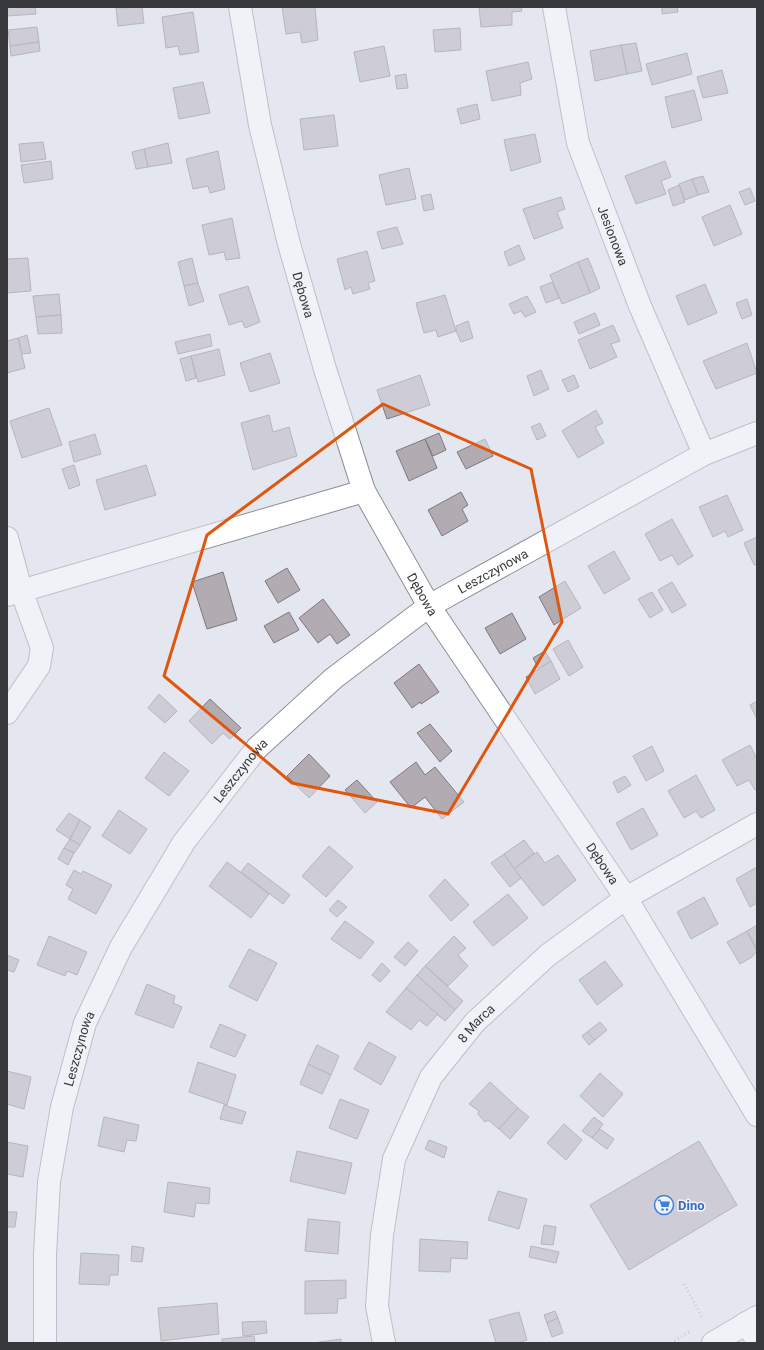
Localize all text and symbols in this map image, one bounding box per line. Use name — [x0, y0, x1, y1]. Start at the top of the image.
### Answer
street label: Jesionowa — [595, 204, 631, 268]
street label: Dębowa — [289, 270, 317, 320]
street label: Leszczynowa — [455, 546, 531, 597]
street label: Dębowa — [404, 570, 440, 619]
street label: Leszczynowa — [210, 735, 271, 806]
street label: Dębowa — [583, 840, 622, 887]
street label: 8 Marca — [455, 1001, 498, 1046]
street label: Leszczynowa — [61, 1009, 98, 1088]
supermarket icon: Dino — [653, 1194, 675, 1216]
place label: Dino — [678, 1198, 705, 1213]

